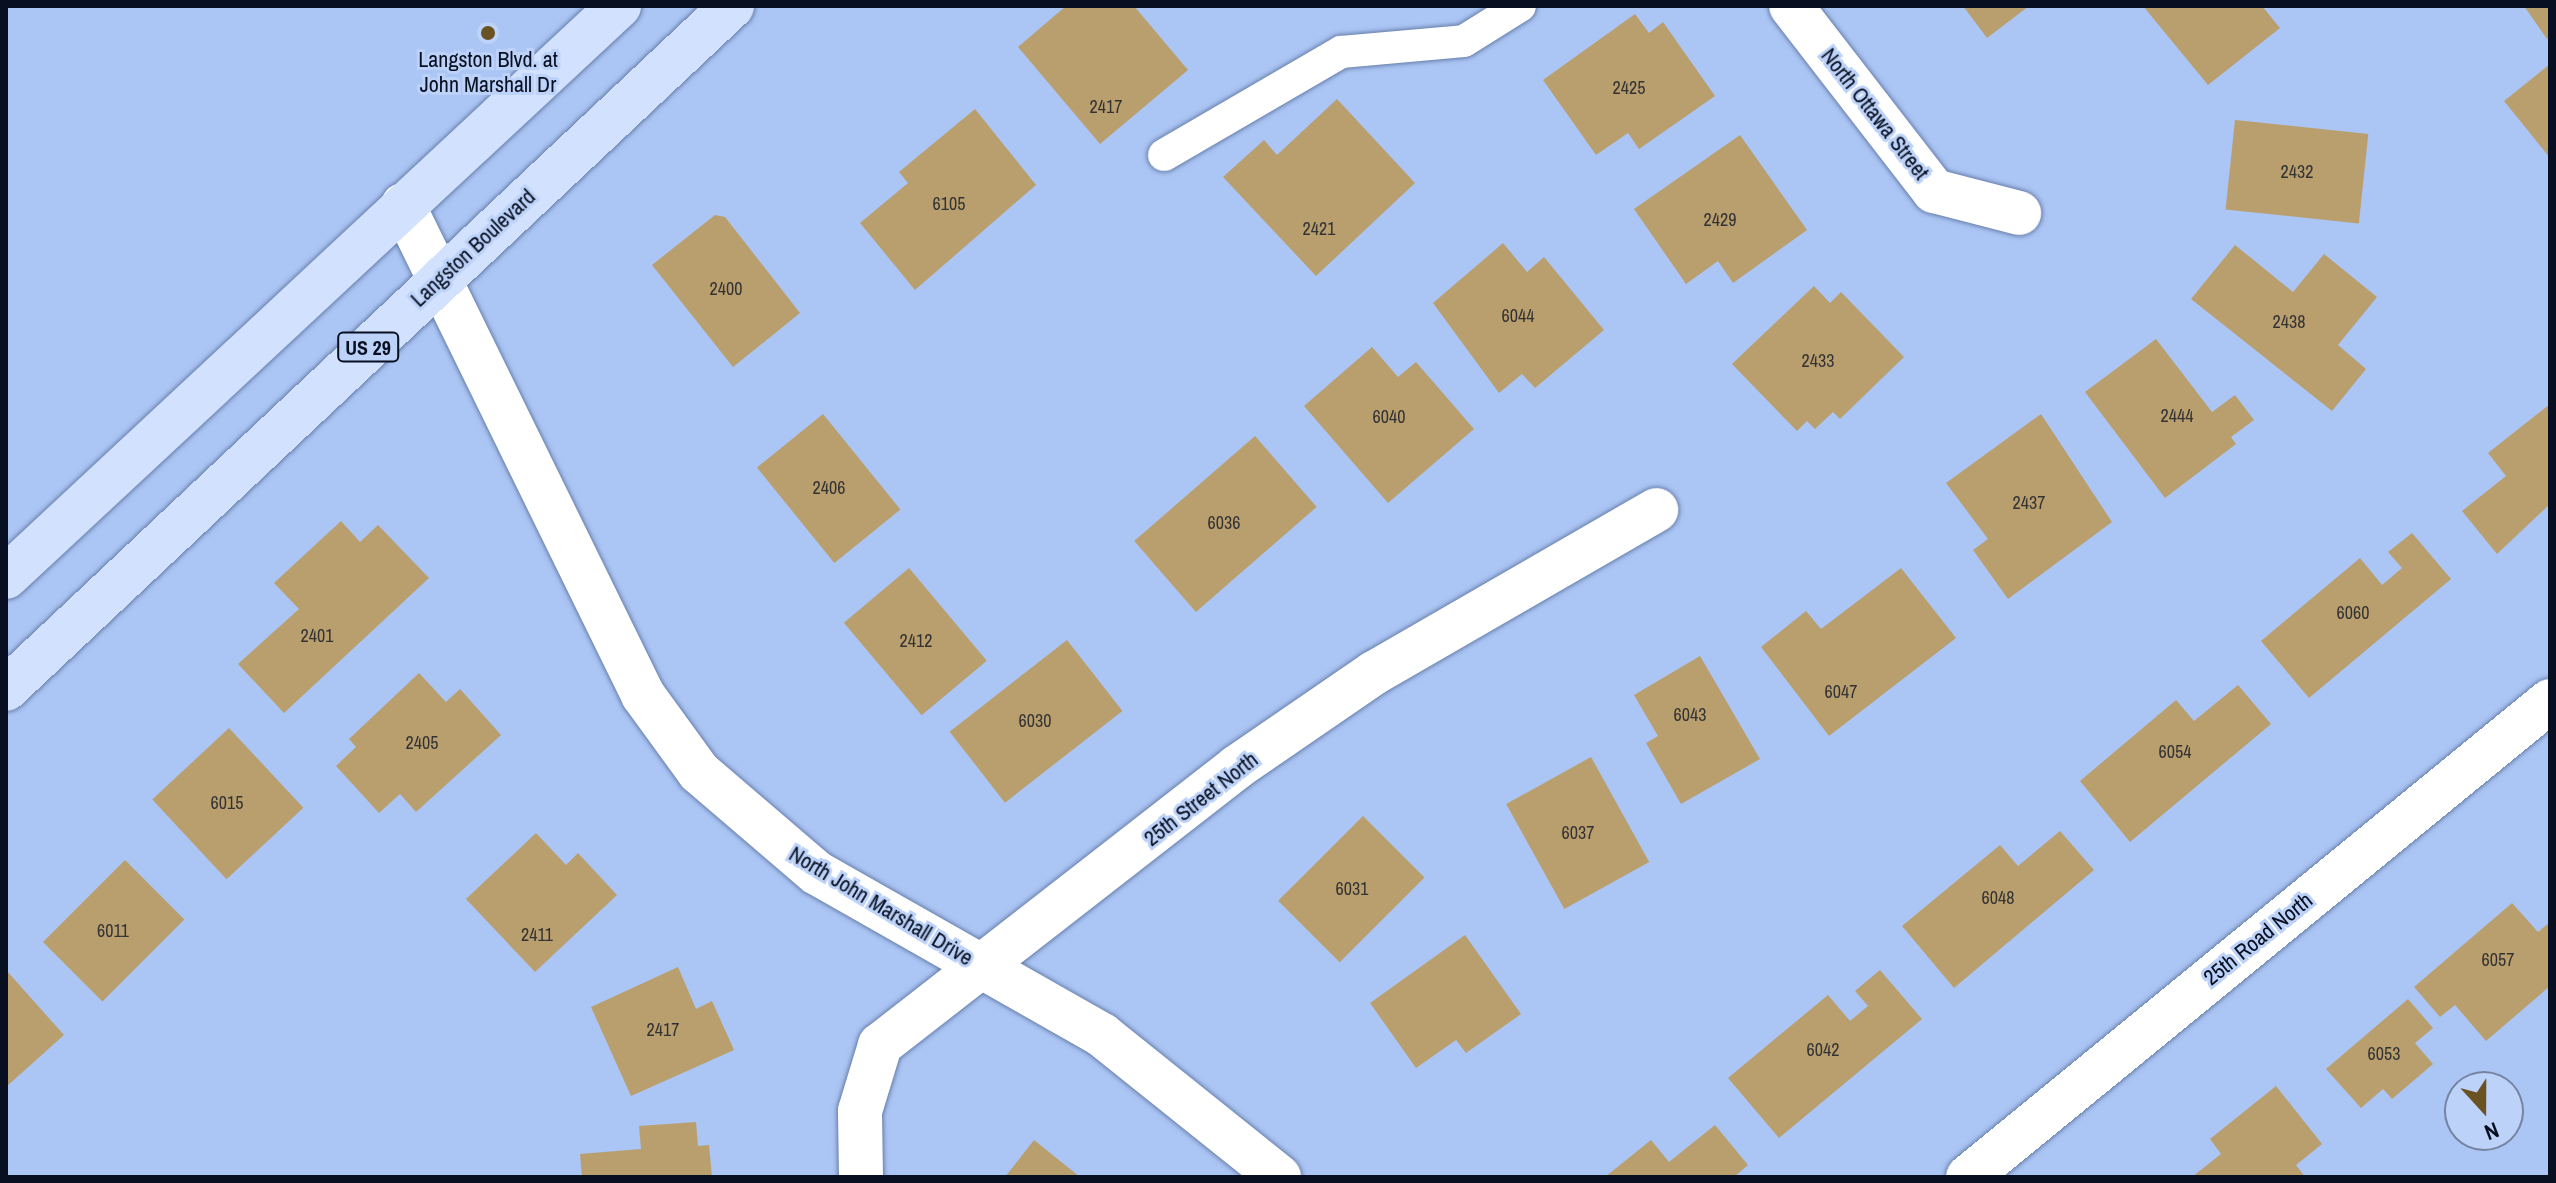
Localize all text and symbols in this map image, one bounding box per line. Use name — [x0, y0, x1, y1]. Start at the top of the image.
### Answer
marker: Langston Blvd. at John Marshall Dr — [479, 24, 497, 42]
street label: North Ottawa Street — [1816, 43, 1934, 185]
place label: Langston Blvd. at John Marshall Dr — [418, 46, 558, 98]
house number: 2425 — [1613, 77, 1645, 99]
house number: 2417 — [1090, 96, 1122, 118]
house number: 2432 — [2281, 161, 2313, 183]
street label: Langston Boulevard — [405, 184, 541, 312]
house number: 6105 — [933, 193, 965, 215]
house number: 2429 — [1704, 209, 1736, 231]
house number: 2421 — [1303, 218, 1335, 240]
house number: 2400 — [710, 278, 742, 300]
house number: 6044 — [1502, 305, 1534, 327]
house number: 2438 — [2273, 311, 2305, 333]
road number: US 29 — [336, 331, 400, 363]
house number: 2433 — [1802, 350, 1834, 372]
house number: 2444 — [2161, 405, 2193, 427]
house number: 6040 — [1373, 406, 1405, 428]
house number: 2406 — [813, 477, 845, 499]
house number: 2437 — [2013, 492, 2045, 514]
house number: 6036 — [1208, 512, 1240, 534]
house number: 6060 — [2337, 602, 2369, 624]
house number: 2401 — [301, 625, 333, 647]
house number: 2412 — [900, 630, 932, 652]
house number: 6047 — [1825, 681, 1857, 703]
house number: 6043 — [1674, 704, 1706, 726]
house number: 6030 — [1019, 710, 1051, 732]
house number: 2405 — [406, 732, 438, 754]
house number: 6054 — [2159, 741, 2191, 763]
street label: 25th Street North — [1139, 746, 1263, 852]
house number: 6015 — [211, 792, 243, 814]
house number: 6037 — [1562, 822, 1594, 844]
street label: North John Marshall Drive — [784, 841, 978, 971]
house number: 6031 — [1336, 878, 1368, 900]
house number: 6048 — [1982, 887, 2014, 909]
street label: 25th Road North — [2198, 887, 2318, 991]
house number: 6011 — [97, 920, 129, 942]
house number: 2411 — [521, 924, 553, 946]
house number: 6057 — [2482, 949, 2514, 971]
house number: 2417 — [647, 1019, 679, 1041]
house number: 6042 — [1807, 1039, 1839, 1061]
house number: 6053 — [2368, 1043, 2400, 1065]
north arrow — [2444, 1071, 2524, 1151]
text: N — [2480, 1115, 2503, 1148]

